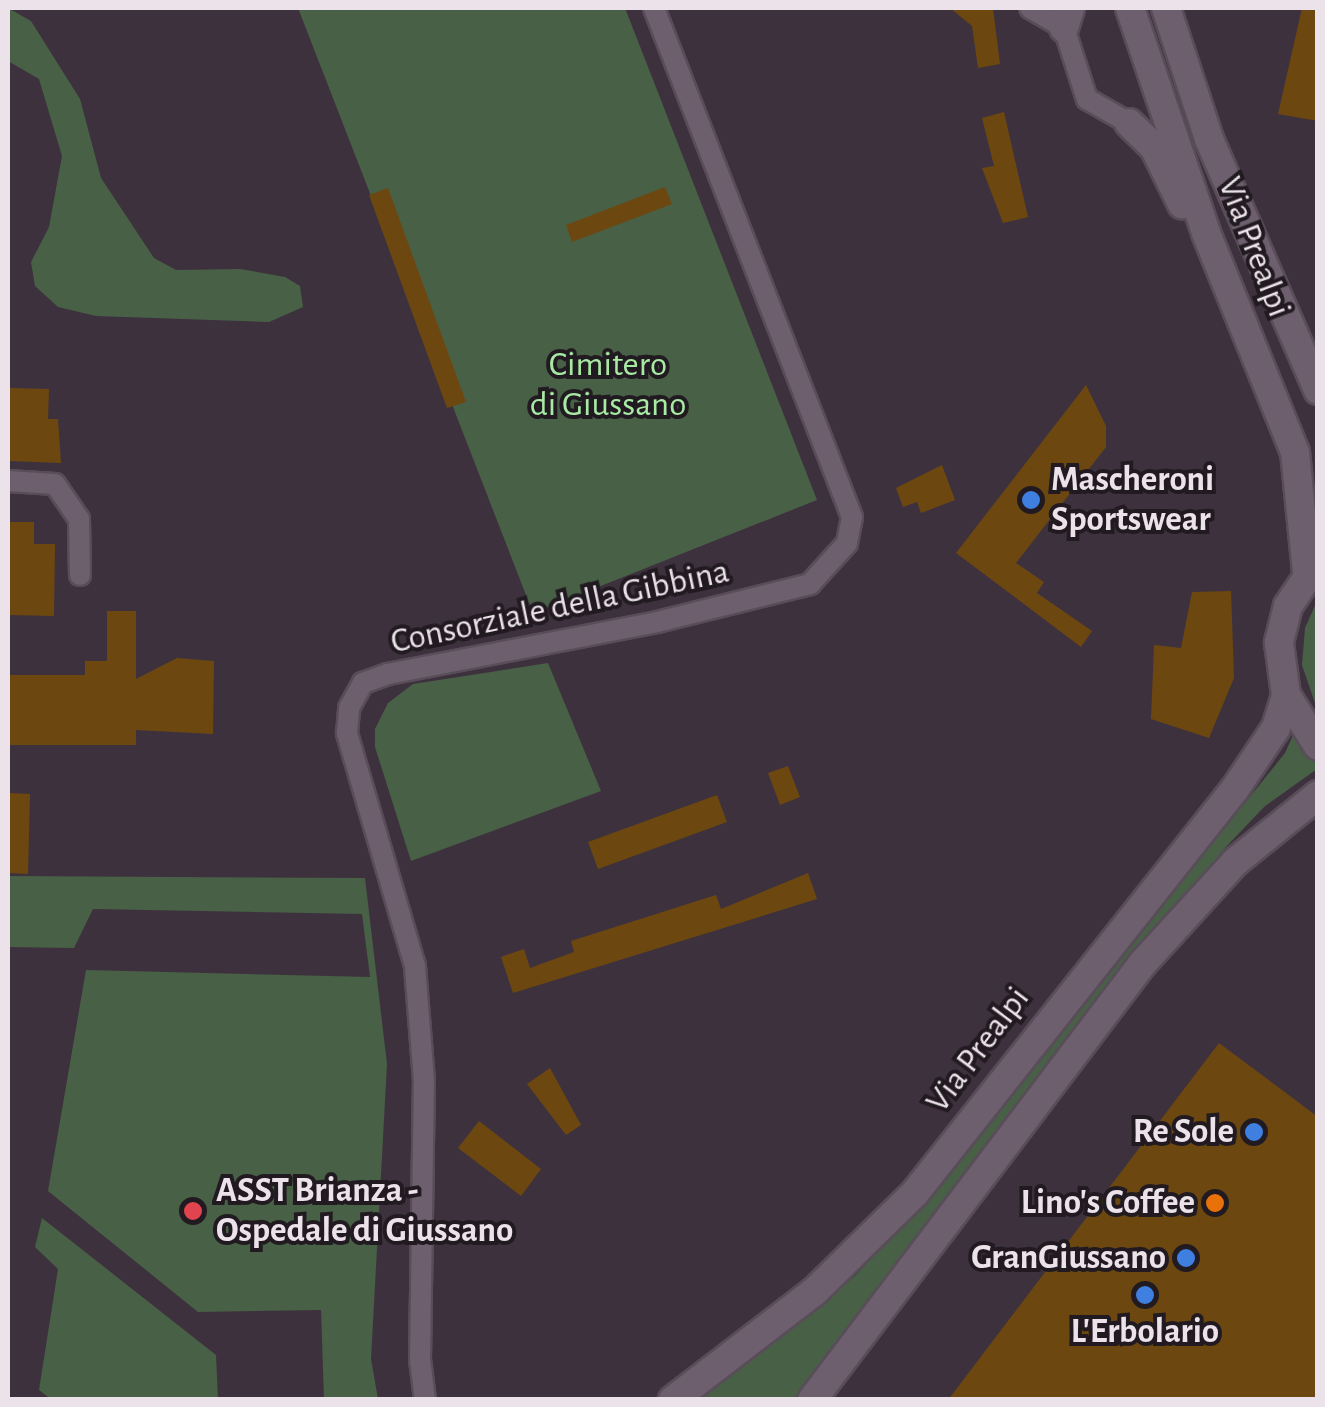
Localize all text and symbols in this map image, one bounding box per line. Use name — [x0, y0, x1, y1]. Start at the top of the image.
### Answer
street label: Via Prealpi — [1208, 171, 1300, 323]
park label: Cimitero di Giussano — [530, 344, 686, 426]
place label: Mascheroni Sportswear — [1051, 459, 1214, 541]
marker: Mascheroni Sportswear — [1020, 489, 1042, 511]
street label: Consorziale della Gibbina — [387, 551, 733, 663]
street label: Via Prealpi — [917, 979, 1039, 1121]
place label: Re Sole — [1133, 1111, 1234, 1153]
marker: Re Sole — [1243, 1121, 1265, 1143]
place label: ASST Brianza - Ospedale di Giussano — [216, 1170, 513, 1252]
place label: Lino's Coffee — [1021, 1182, 1195, 1224]
marker: Lino's Coffee — [1204, 1192, 1226, 1214]
marker: ASST Brianza - Ospedale di Giussano — [180, 1198, 206, 1224]
place label: GranGiussano — [971, 1237, 1166, 1279]
marker: GranGiussano — [1175, 1247, 1197, 1269]
marker: L'Erbolario — [1134, 1284, 1156, 1306]
place label: L'Erbolario — [1071, 1311, 1219, 1353]

